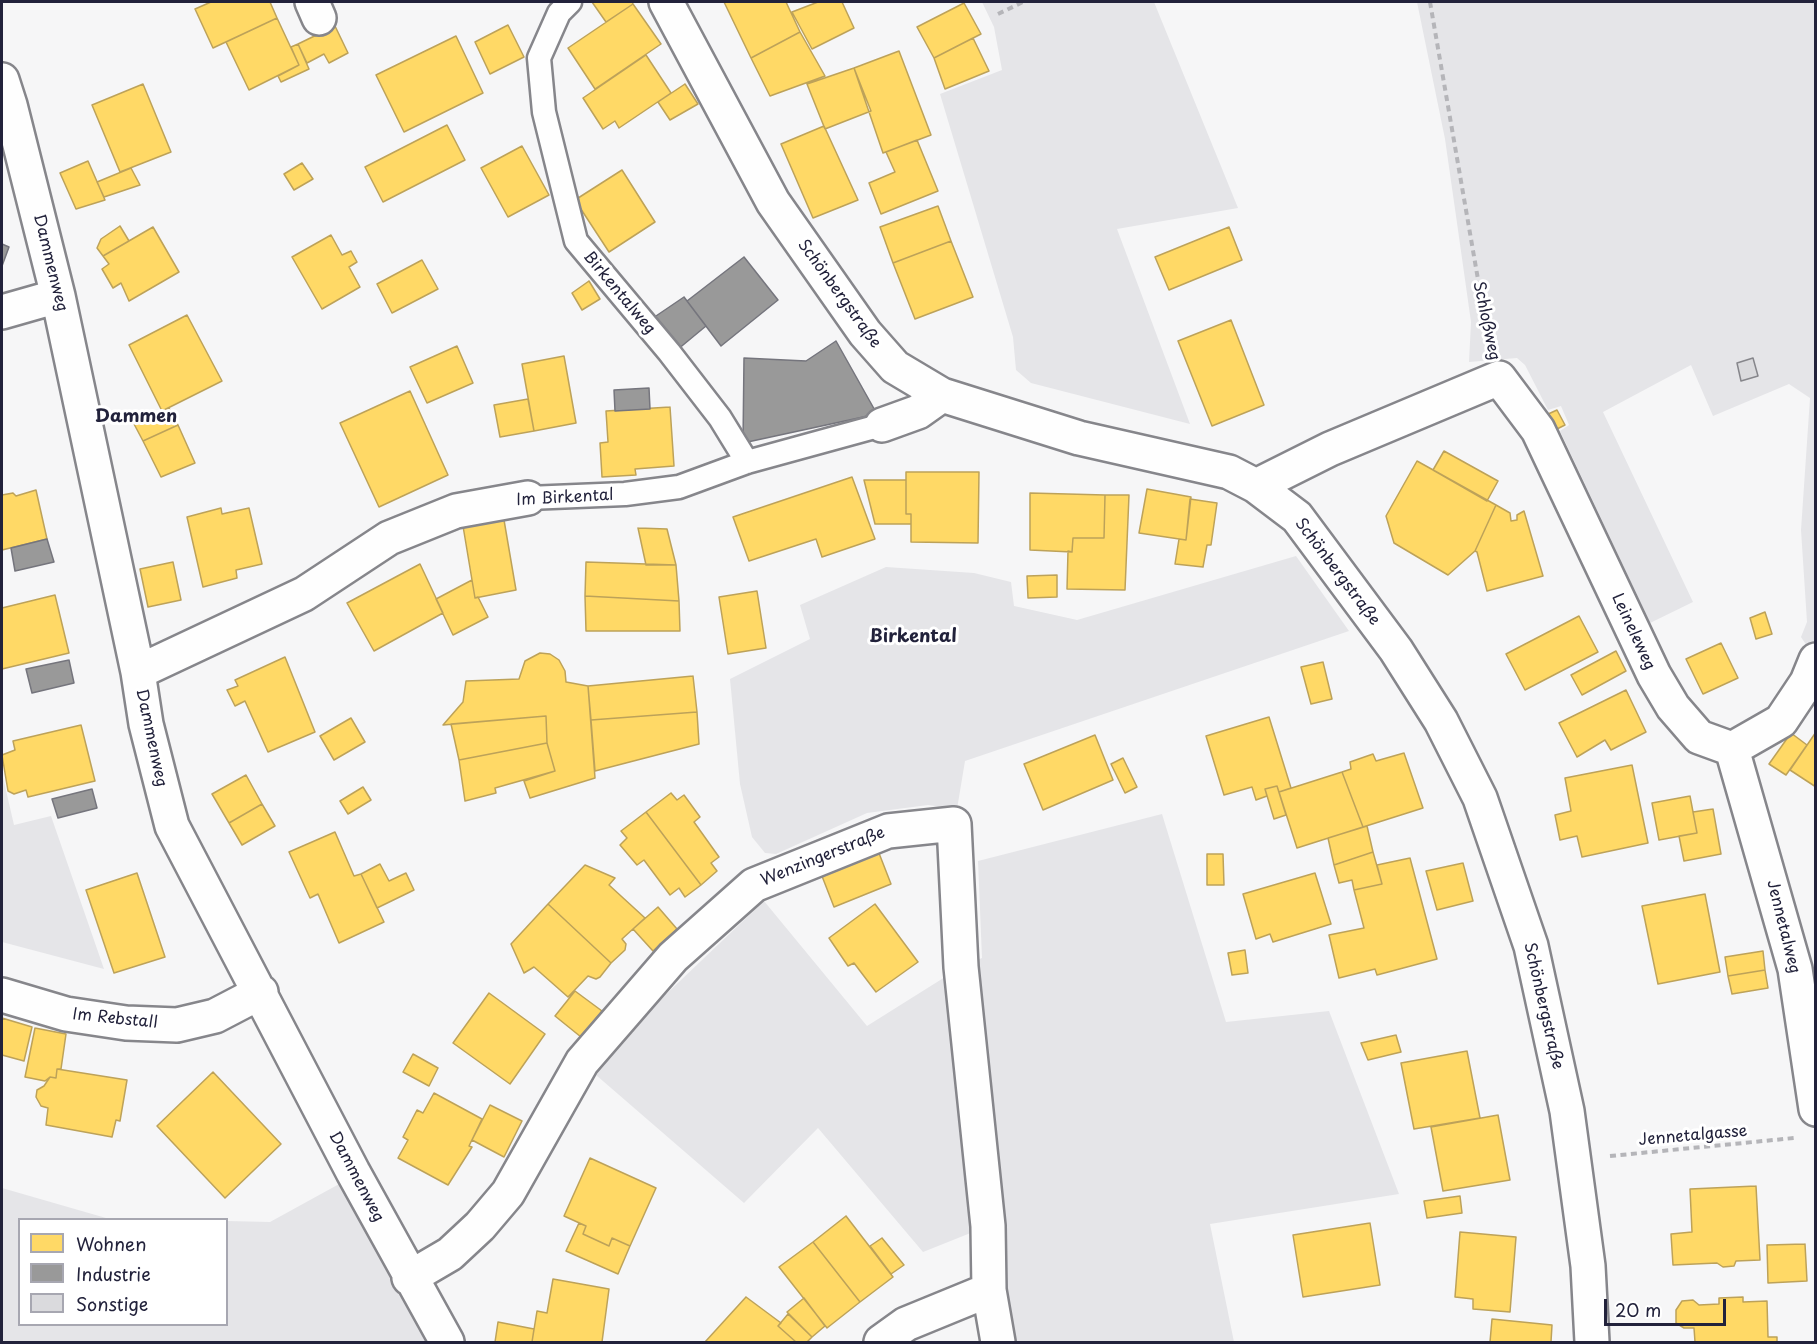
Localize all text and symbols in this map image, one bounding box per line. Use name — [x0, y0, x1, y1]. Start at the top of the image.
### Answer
street label: Dammenweg — [29, 212, 71, 314]
street label: Schönbergstraße — [793, 236, 885, 352]
street label: Birkentalweg — [579, 248, 659, 338]
street label: Schloßweg — [1468, 280, 1504, 362]
district label: Dammen — [95, 406, 177, 428]
street label: Im Birkental — [516, 486, 614, 510]
street label: Schönbergstraße — [1290, 514, 1384, 630]
street label: Leineleweg — [1607, 591, 1659, 673]
district label: Birkental — [869, 626, 957, 648]
street label: Dammenweg — [131, 687, 171, 789]
street label: Wenzingerstraße — [758, 823, 888, 891]
street label: Jennetalweg — [1762, 878, 1804, 976]
street label: Schönbergstraße — [1519, 941, 1567, 1071]
street label: Im Rebstall — [72, 1005, 158, 1033]
street label: Jennetalgasse — [1638, 1122, 1748, 1150]
street label: Dammenweg — [324, 1128, 388, 1226]
legend — [18, 1218, 228, 1326]
text: Wohnen — [76, 1230, 147, 1257]
text: Industrie — [76, 1260, 151, 1287]
scale bar — [1607, 1287, 1728, 1325]
text: Sonstige — [76, 1290, 148, 1317]
text: 20 m — [1615, 1296, 1661, 1323]

